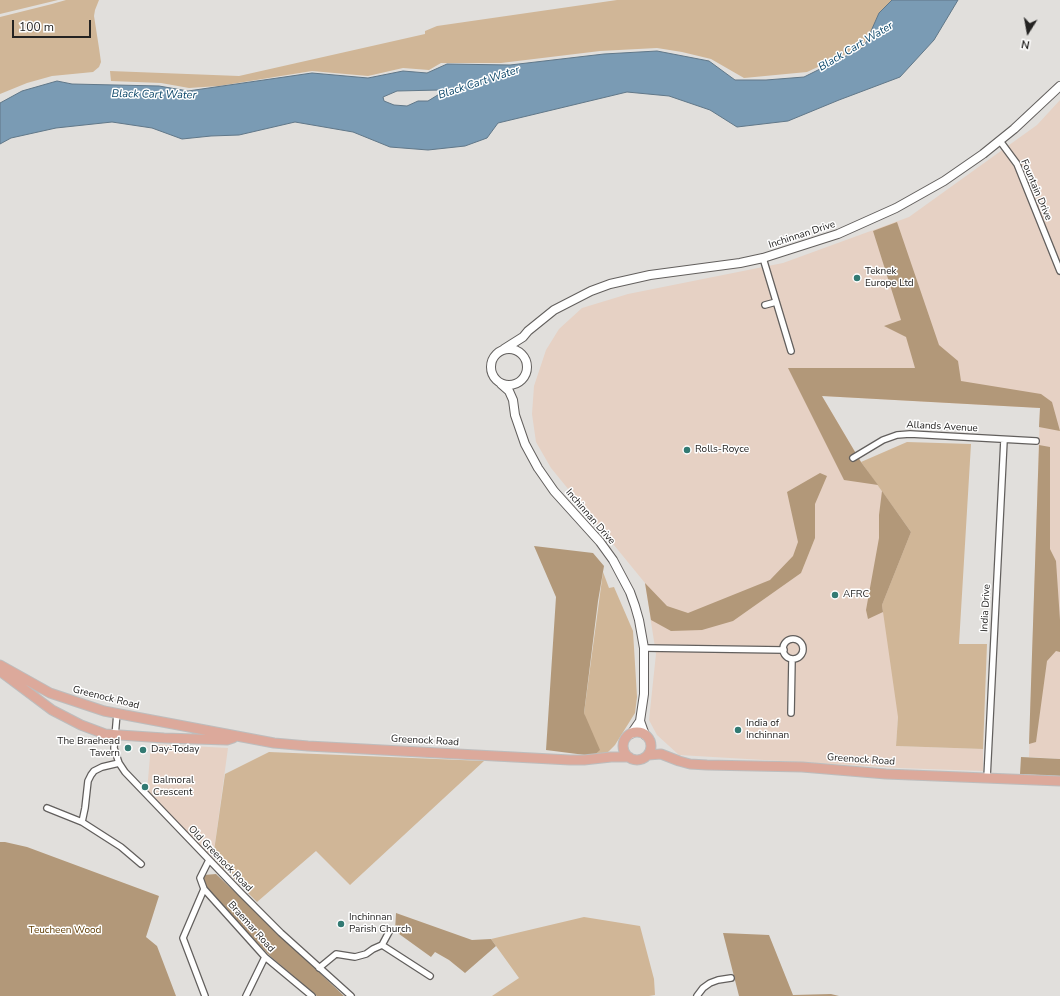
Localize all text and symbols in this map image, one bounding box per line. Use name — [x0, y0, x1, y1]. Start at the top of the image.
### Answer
scale bar — [14, 12, 93, 38]
north arrow — [1008, 12, 1048, 52]
text: 100 m — [19, 19, 54, 35]
water label: Black Cart Water — [816, 20, 896, 74]
text: N — [1020, 36, 1031, 52]
water label: Black Cart Water — [437, 64, 521, 102]
water label: Black Cart Water — [111, 88, 197, 102]
street label: Fountain Drive — [1018, 158, 1054, 222]
street label: Inchinnan Drive — [767, 219, 837, 251]
place label: Teknek Europe Ltd — [865, 266, 914, 290]
marker: Teknek Europe Ltd — [852, 273, 862, 283]
street label: Allands Avenue — [906, 419, 978, 435]
place label: Rolls-Royce — [695, 444, 749, 456]
marker: Rolls-Royce — [682, 445, 692, 455]
street label: Inchinnan Drive — [563, 487, 617, 547]
street label: India Drive — [979, 584, 993, 632]
place label: AFRC — [843, 589, 869, 601]
marker: AFRC — [830, 590, 840, 600]
street label: Greenock Road — [71, 684, 141, 712]
place label: India of Inchinnan — [746, 718, 789, 742]
marker: India of Inchinnan — [733, 725, 743, 735]
street label: Greenock Road — [391, 733, 459, 749]
place label: The Braehead Tavern — [57, 736, 120, 760]
marker: The Braehead Tavern — [123, 743, 133, 753]
place label: Day-Today — [151, 744, 199, 756]
marker: Day-Today — [138, 745, 148, 755]
street label: Greenock Road — [827, 752, 895, 768]
place label: Balmoral Crescent — [153, 775, 194, 798]
marker: Balmoral Crescent — [140, 782, 150, 792]
street label: Old Greenock Road — [185, 824, 255, 894]
street label: Braemar Road — [225, 899, 277, 955]
place label: Inchinnan Parish Church — [349, 912, 411, 936]
marker: Inchinnan Parish Church — [336, 919, 346, 929]
park label: Teucheen Wood — [29, 925, 101, 937]

